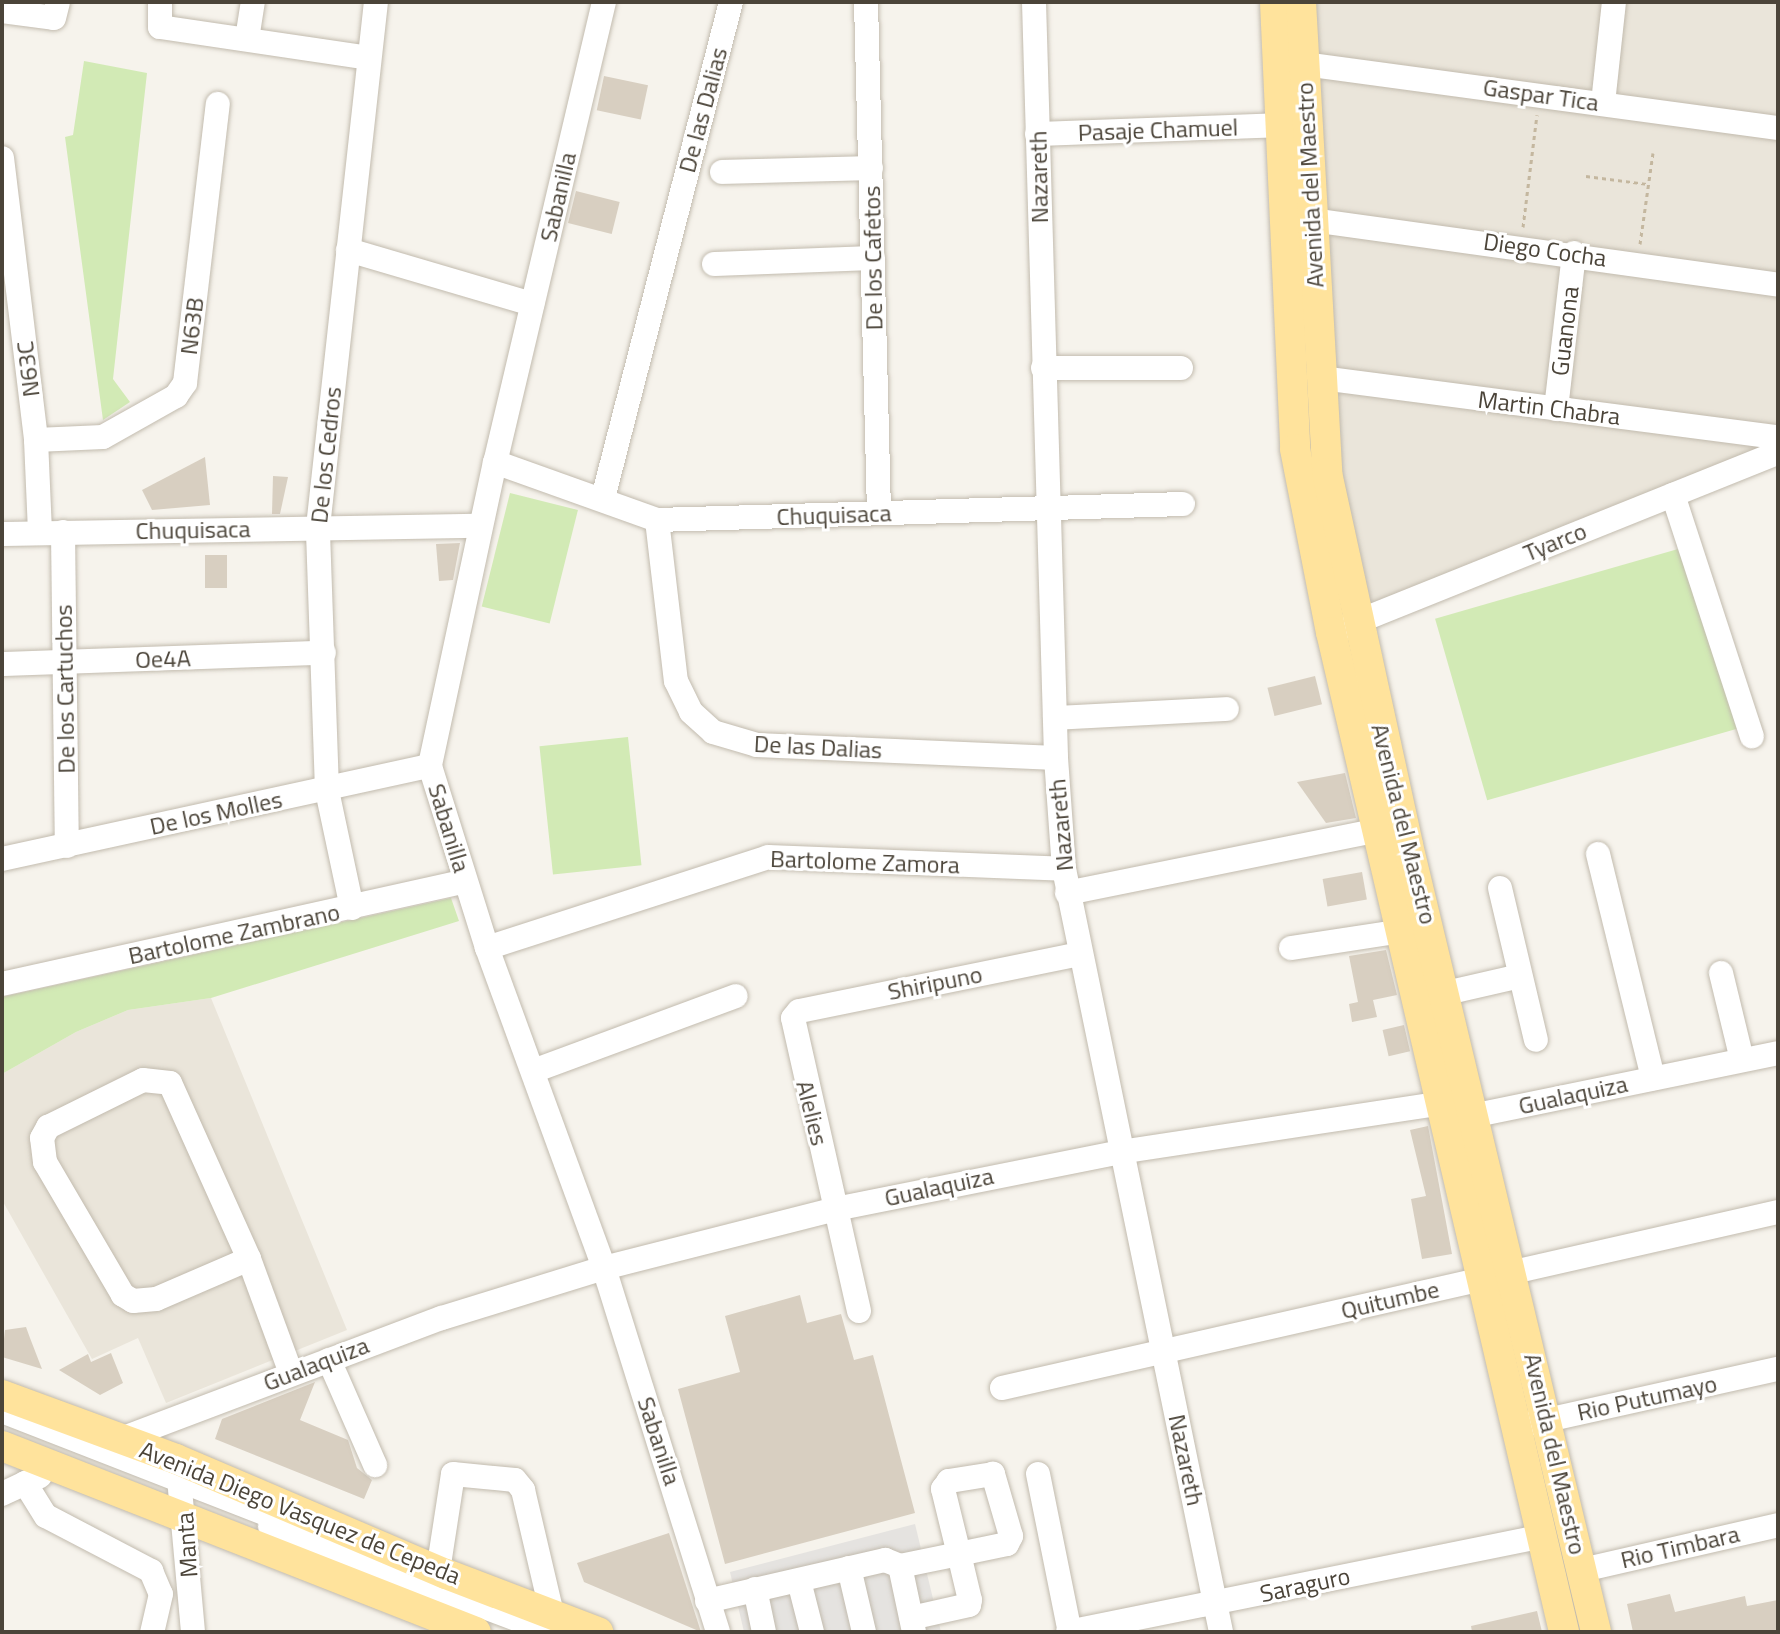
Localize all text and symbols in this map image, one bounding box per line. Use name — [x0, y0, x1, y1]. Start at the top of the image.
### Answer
street label: De las Dalias — [672, 44, 734, 176]
street label: Gaspar Tica — [1481, 73, 1601, 117]
street label: Avenida del Maestro — [1290, 82, 1330, 288]
street label: Pasaje Chamuel — [1077, 113, 1239, 147]
street label: Nazareth — [1024, 130, 1054, 224]
street label: Sabanilla — [534, 149, 582, 245]
street label: De los Cafetos — [857, 185, 889, 331]
street label: Diego Cocha — [1482, 227, 1608, 273]
street label: Guanona — [1545, 285, 1585, 377]
street label: N63B — [174, 296, 210, 356]
street label: N63C — [10, 339, 46, 399]
street label: De los Cedros — [305, 385, 347, 525]
street label: Martin Chabra — [1476, 385, 1622, 431]
street label: Chuquisaca — [776, 499, 892, 531]
street label: Chuquisaca — [135, 515, 251, 545]
street label: Tyarco — [1519, 516, 1591, 568]
street label: De los Cartuchos — [49, 604, 81, 774]
street label: Oe4A — [135, 644, 191, 674]
street label: Avenida del Maestro — [1365, 721, 1443, 927]
street label: De las Dalias — [753, 729, 883, 765]
street label: Nazareth — [1043, 778, 1079, 872]
street label: Sabanilla — [422, 780, 476, 876]
street label: De los Molles — [147, 785, 285, 841]
street label: Bartolome Zamora — [770, 844, 960, 880]
street label: Bartolome Zambrano — [126, 898, 342, 970]
street label: Shiripuno — [885, 960, 985, 1006]
street label: Gualaquiza — [1516, 1069, 1630, 1121]
street label: Alelies — [790, 1077, 834, 1149]
street label: Gualaquiza — [882, 1161, 996, 1213]
street label: Quitumbe — [1338, 1275, 1442, 1325]
street label: Gualaquiza — [259, 1331, 373, 1397]
street label: Avenida del Maestro — [1518, 1351, 1592, 1557]
street label: Rio Putumayo — [1574, 1369, 1720, 1427]
street label: Sabanilla — [631, 1393, 687, 1489]
street label: Nazareth — [1162, 1412, 1210, 1508]
street label: Avenida Diego Vasquez de Cepeda — [135, 1435, 465, 1591]
street label: Manta — [170, 1511, 204, 1579]
street label: Rio Timbara — [1618, 1519, 1742, 1575]
street label: Saraguro — [1257, 1561, 1353, 1609]

